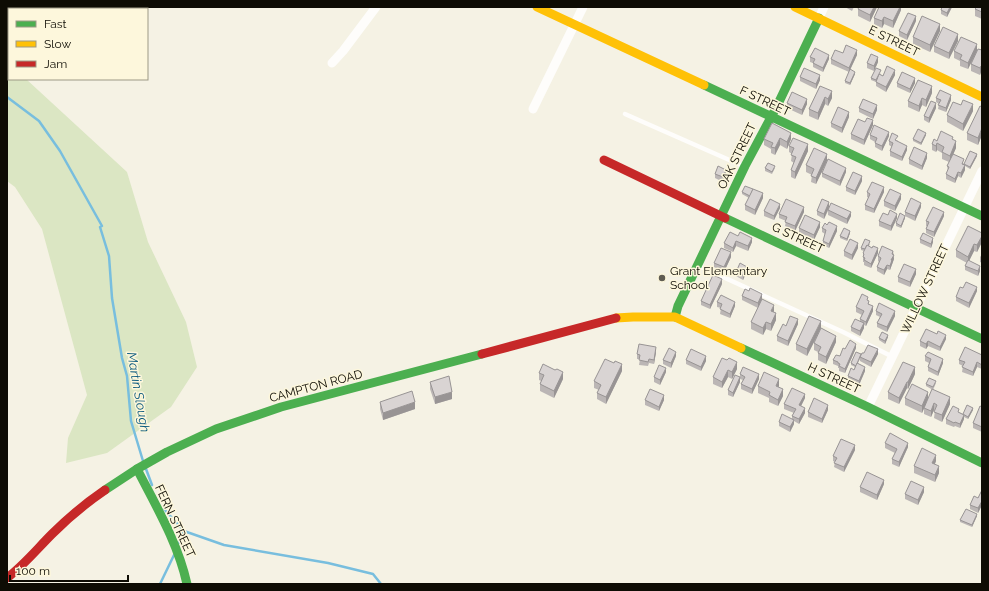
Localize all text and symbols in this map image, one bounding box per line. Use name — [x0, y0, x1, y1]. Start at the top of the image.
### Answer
legend — [8, 8, 148, 80]
text: Fast — [44, 17, 67, 31]
street label: E STREET — [866, 23, 922, 60]
text: Slow — [44, 37, 71, 51]
text: Jam — [44, 57, 67, 71]
street label: F STREET — [737, 83, 793, 119]
street label: OAK STREET — [715, 120, 759, 191]
street label: G STREET — [770, 220, 827, 256]
street label: WILLOW STREET — [898, 241, 952, 336]
place label: Grant Elementary School — [670, 264, 768, 292]
marker: Grant Elementary School — [657, 273, 667, 283]
water label: Martin Slough — [124, 351, 153, 433]
street label: H STREET — [806, 360, 863, 397]
street label: CAMPTON ROAD — [268, 367, 364, 405]
street label: FERN STREET — [152, 482, 198, 560]
scale bar — [10, 557, 128, 583]
text: 100 m — [16, 564, 50, 578]

